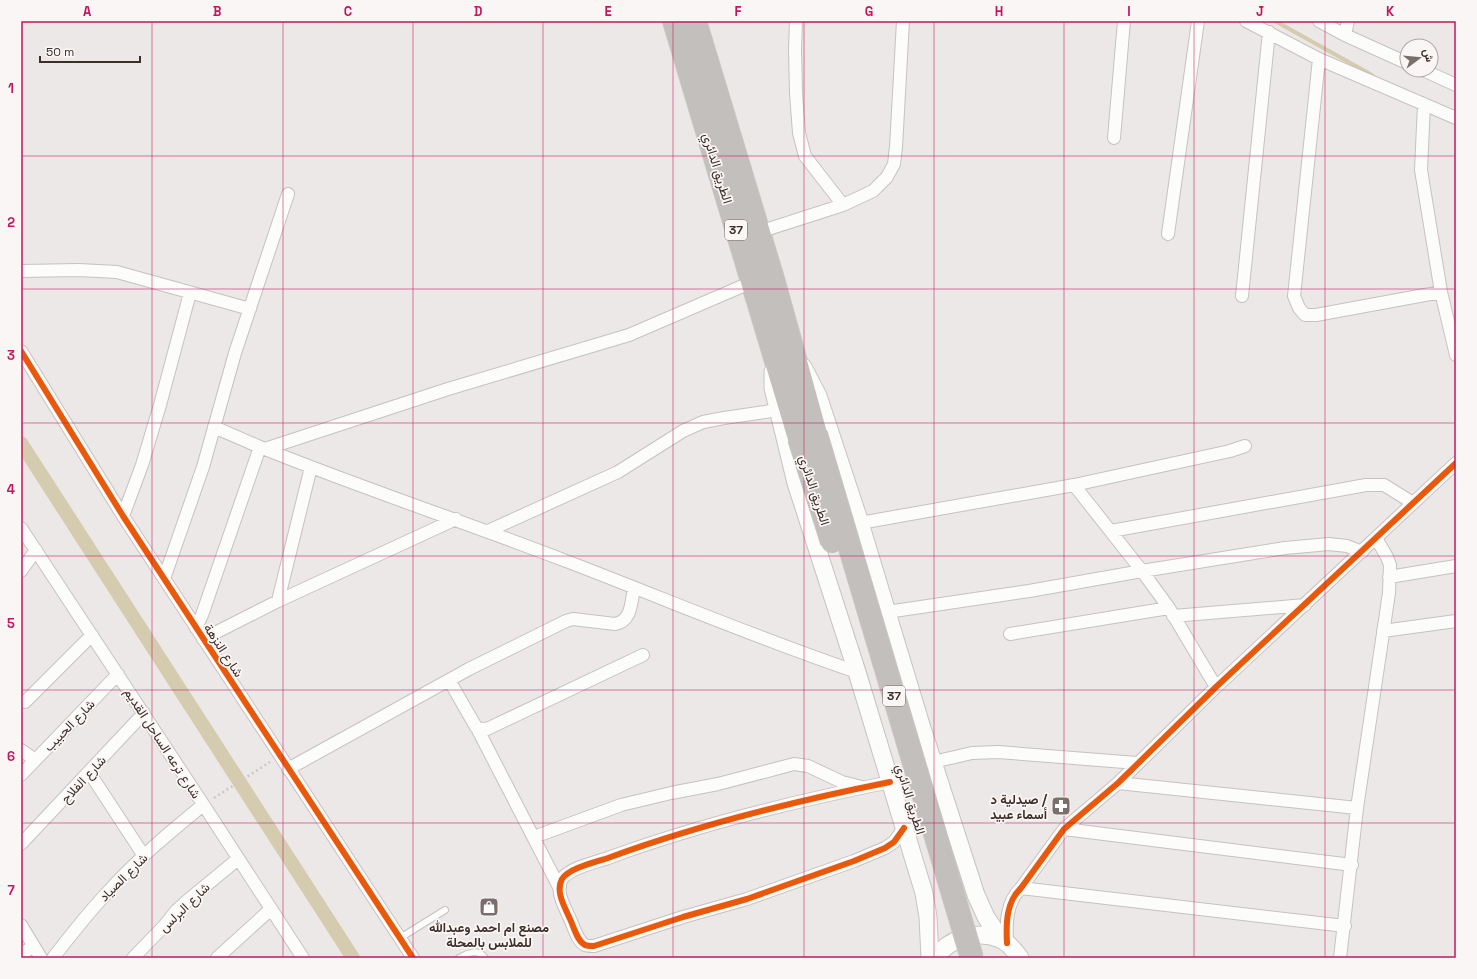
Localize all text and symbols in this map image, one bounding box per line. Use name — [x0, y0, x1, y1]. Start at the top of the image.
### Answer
text: A — [83, 3, 92, 20]
text: B — [213, 3, 222, 20]
text: C — [344, 3, 352, 20]
text: D — [474, 3, 483, 20]
text: E — [604, 3, 612, 20]
text: F — [735, 3, 742, 20]
text: G — [865, 3, 873, 20]
text: H — [995, 3, 1003, 20]
text: I — [1127, 3, 1131, 20]
text: J — [1256, 3, 1264, 20]
text: K — [1386, 3, 1395, 20]
scale bar — [40, 38, 140, 64]
north arrow — [1399, 38, 1439, 78]
text: 50 m — [46, 44, 74, 60]
text: ش — [1420, 47, 1437, 64]
text: 1 — [8, 80, 14, 97]
street label: الطريق الدائري — [697, 131, 736, 206]
text: 2 — [7, 214, 15, 231]
road number: 37 — [725, 220, 747, 240]
text: 3 — [7, 347, 15, 364]
street label: الطريق الدائري — [793, 453, 834, 528]
text: 4 — [7, 481, 15, 498]
text: 5 — [7, 615, 15, 632]
street label: شارع النزهة — [199, 620, 247, 681]
street label: شارع ترعه الساحل القديم — [120, 685, 205, 802]
road number: 37 — [883, 686, 905, 706]
street label: شارع الحبيب — [40, 696, 99, 756]
text: 6 — [7, 748, 15, 765]
street label: شارع الفلاح — [57, 752, 111, 807]
street label: الطريق الدائري — [890, 762, 929, 837]
place label: صيدلية د / أسماء عبيد — [990, 791, 1048, 823]
pharmacy icon: صيدلية د / أسماء عبيد — [1050, 795, 1072, 817]
street label: شارع الصياد — [96, 850, 152, 906]
street label: شارع البرلس — [155, 879, 214, 937]
text: 7 — [7, 882, 15, 899]
shop icon: مصنع ام احمد وعبدالله للملابس بالمحلة — [478, 896, 500, 918]
place label: مصنع ام احمد وعبدالله للملابس بالمحلة — [429, 919, 549, 951]

